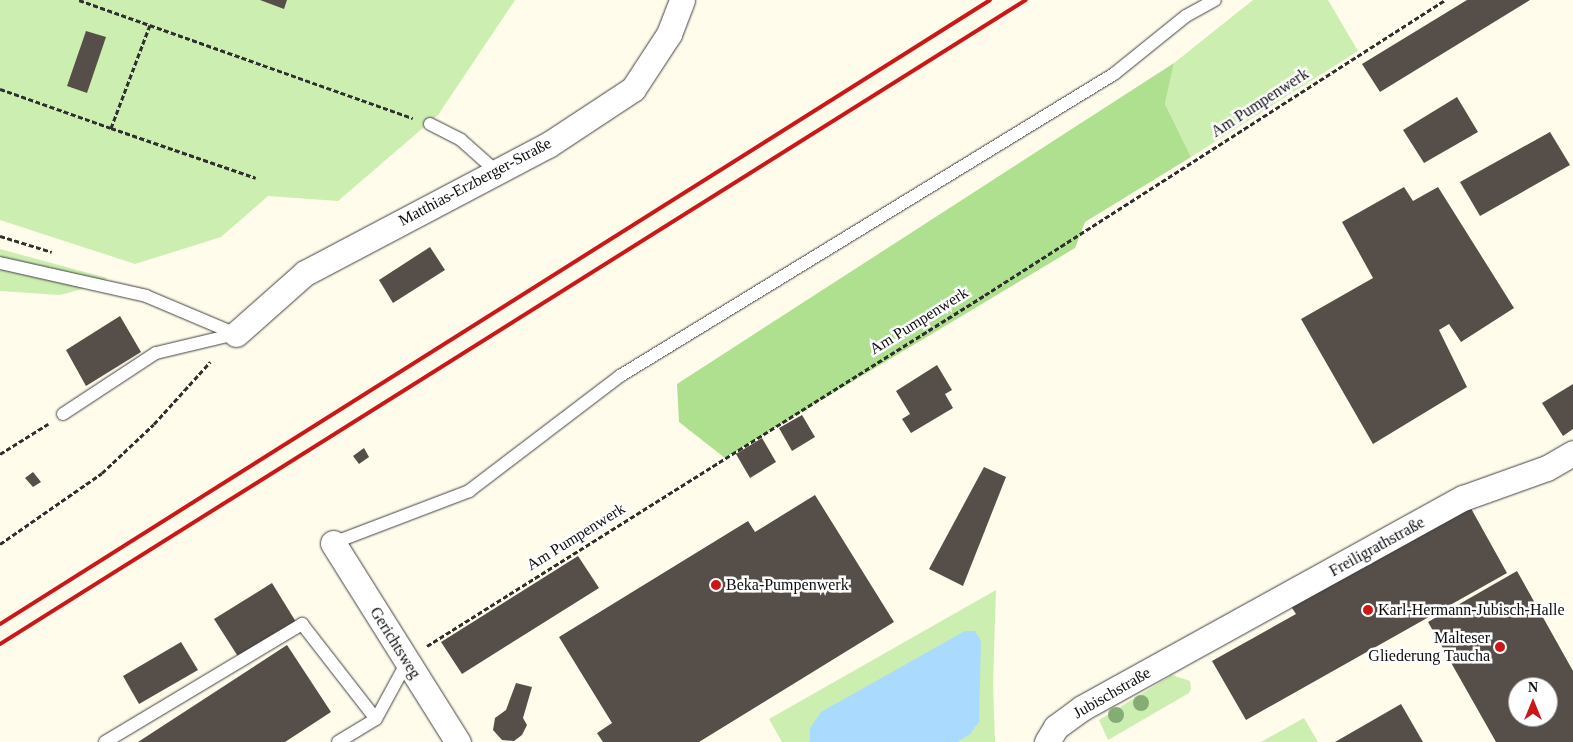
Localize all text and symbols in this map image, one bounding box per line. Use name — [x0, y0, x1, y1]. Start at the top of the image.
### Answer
street label: Am Pumpenwerk — [1208, 64, 1312, 142]
street label: Matthias-Erzberger-Straße — [395, 134, 555, 230]
street label: Am Pumpenwerk — [866, 283, 972, 359]
street label: Am Pumpenwerk — [523, 499, 629, 575]
street label: Freiligrathstraße — [1326, 513, 1428, 581]
place label: Beka-Pumpenwerk — [726, 575, 849, 595]
marker: Beka-Pumpenwerk — [710, 579, 722, 591]
place label: Karl-Hermann-Jubisch-Halle — [1378, 600, 1565, 620]
street label: Gerichtsweg — [365, 604, 425, 682]
marker: Karl-Hermann-Jubisch-Halle — [1362, 604, 1374, 616]
place label: Malteser Gliederung Taucha — [1368, 628, 1490, 666]
marker: Malteser Gliederung Taucha — [1494, 641, 1506, 653]
street label: Jubischstraße — [1070, 663, 1154, 723]
north arrow — [1508, 677, 1558, 727]
text: N — [1528, 680, 1538, 695]

